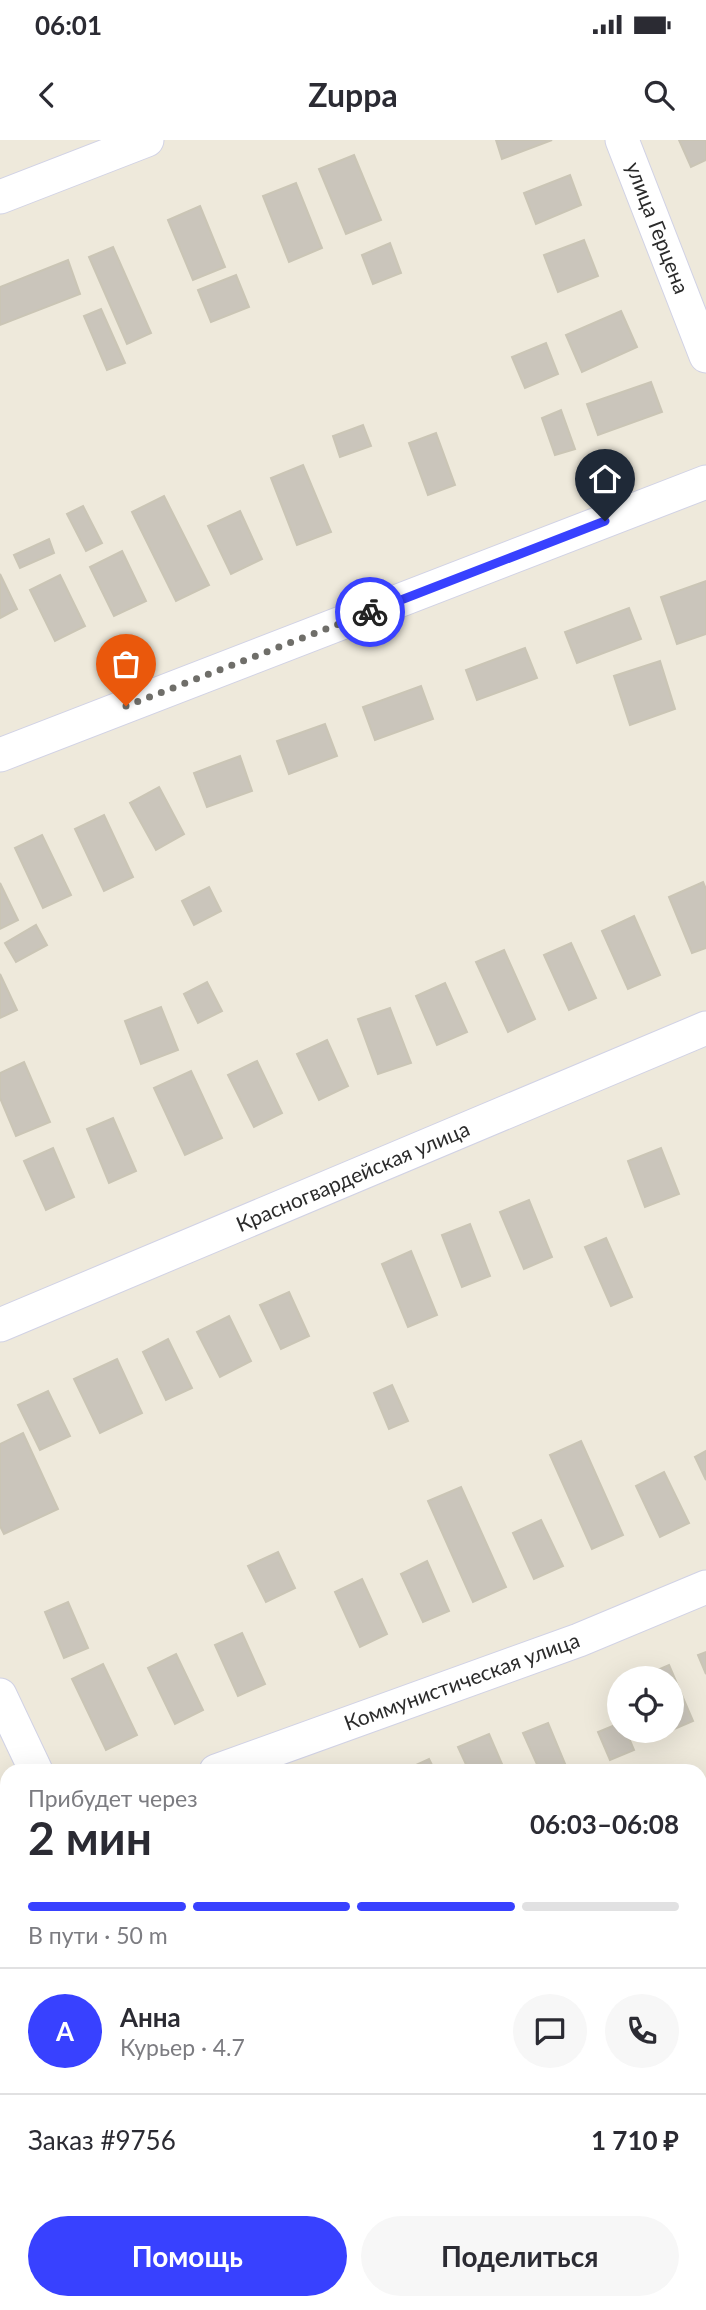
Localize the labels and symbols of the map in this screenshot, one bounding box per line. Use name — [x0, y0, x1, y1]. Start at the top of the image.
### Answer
street label: улица Герцена — [622, 158, 695, 297]
pin — [575, 449, 635, 521]
courier — [335, 577, 405, 647]
pin — [96, 634, 156, 706]
street label: Красногвардейская улица — [232, 1115, 473, 1236]
street label: Коммунистическая улица — [340, 1626, 583, 1735]

